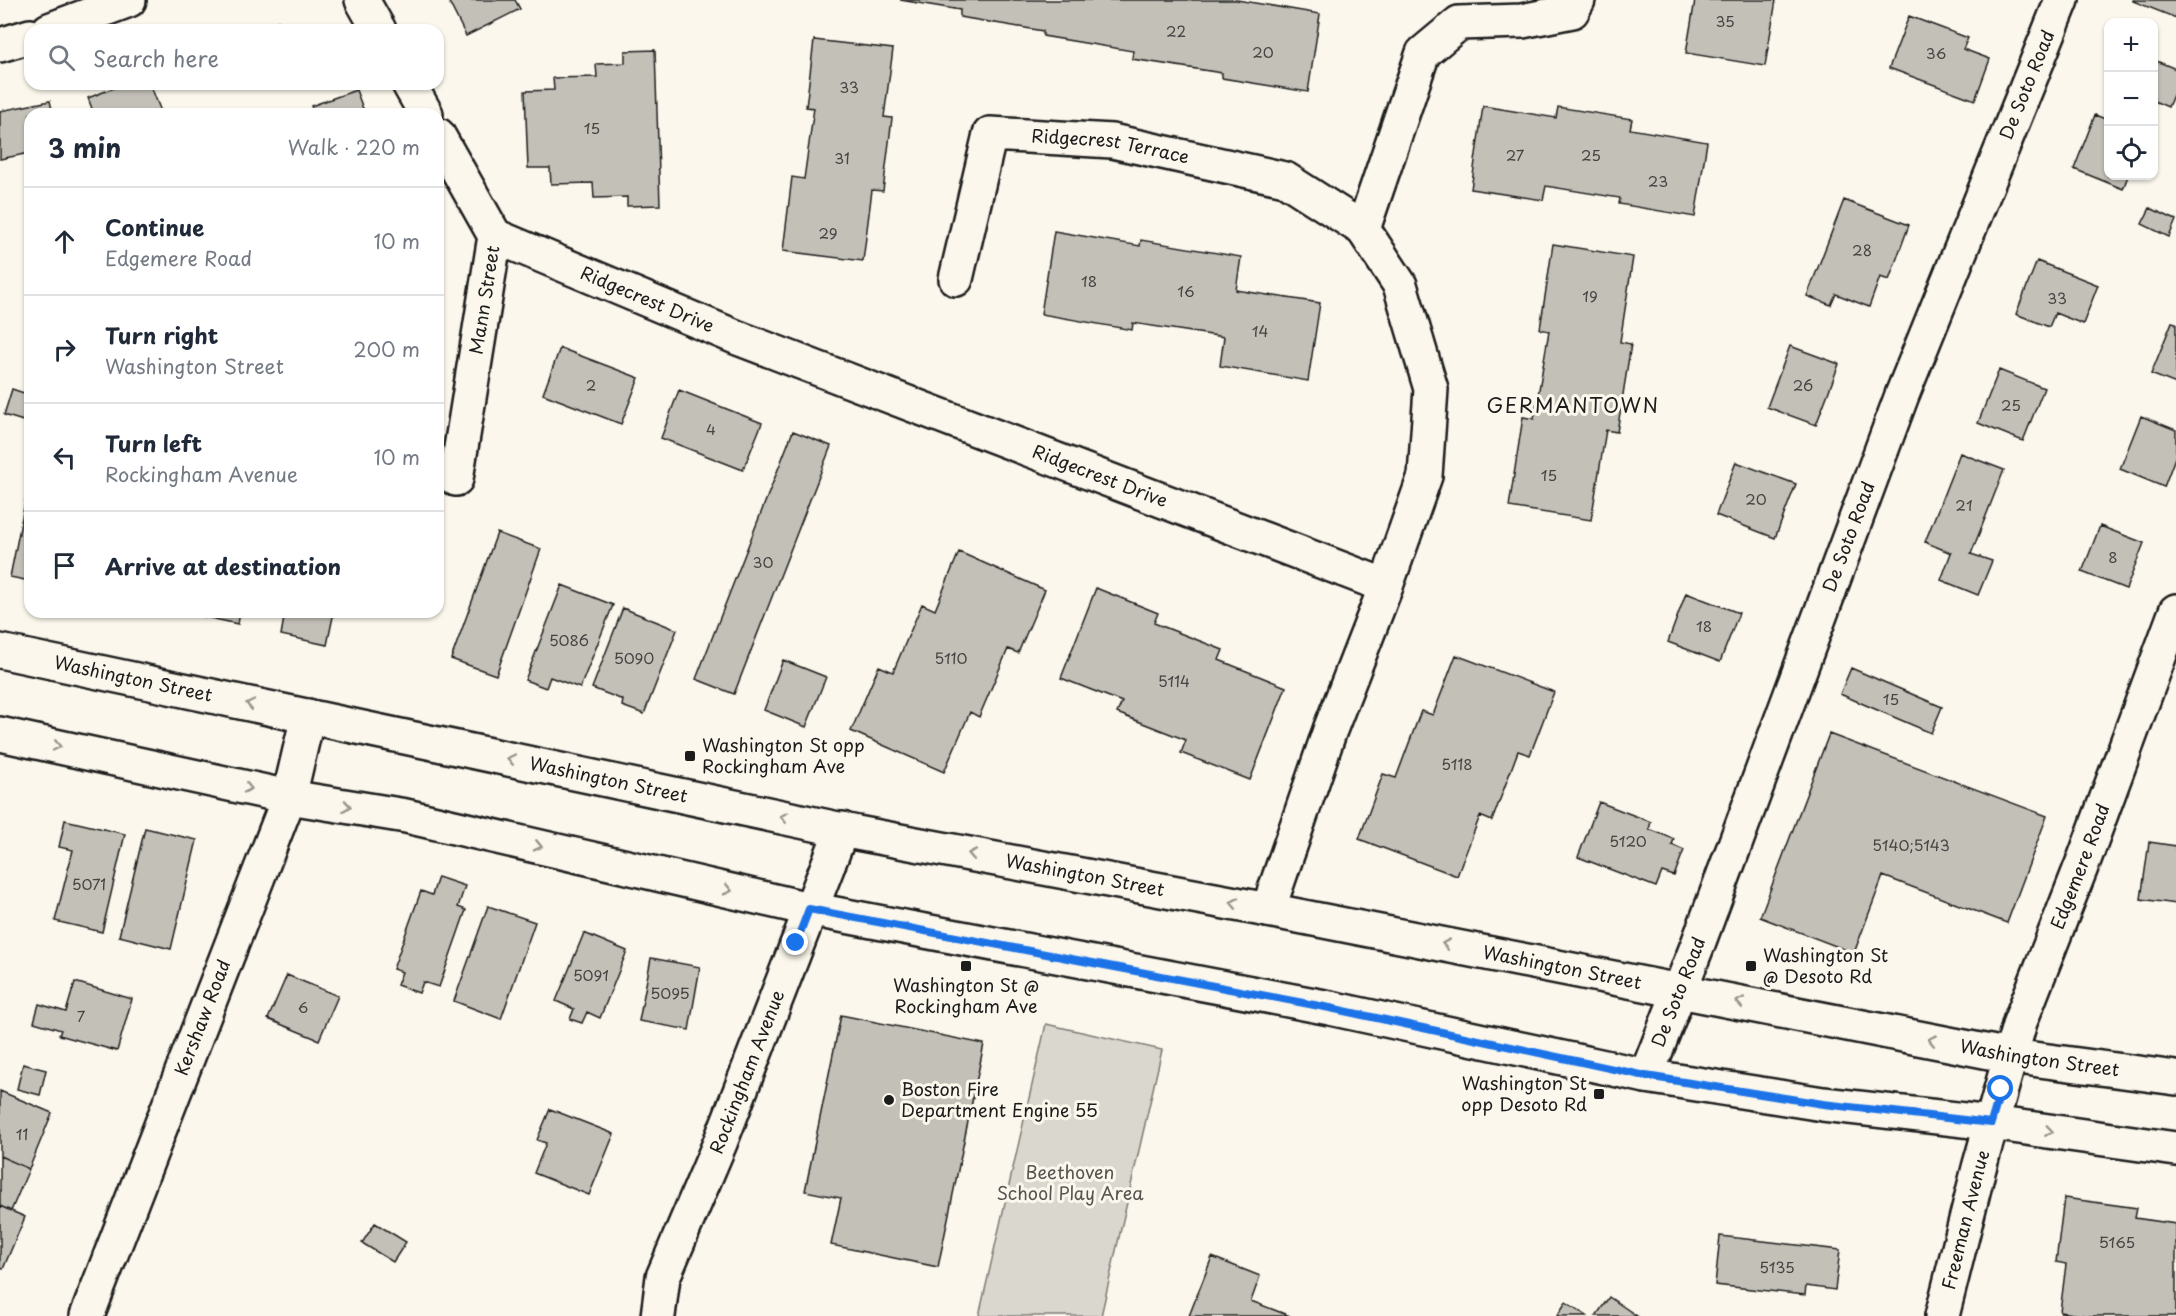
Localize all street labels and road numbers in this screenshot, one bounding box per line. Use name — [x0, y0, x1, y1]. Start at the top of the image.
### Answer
street label: De Soto Road — [1992, 26, 2060, 143]
street label: Ridgecrest Terrace — [1031, 121, 1192, 170]
street label: Mann Street — [462, 243, 505, 356]
street label: Ridgecrest Drive — [577, 258, 719, 339]
street label: Ridgecrest Drive — [1029, 437, 1172, 513]
street label: De Soto Road — [1815, 477, 1881, 596]
street label: Washington Street — [52, 648, 215, 708]
street label: Washington Street — [527, 749, 690, 809]
street label: Edgemere Road — [2043, 800, 2116, 933]
street label: Washington Street — [1004, 846, 1167, 902]
street label: De Soto Road — [1644, 933, 1711, 1051]
street label: Washington Street — [1481, 938, 1644, 995]
street label: Kershaw Road — [167, 955, 236, 1079]
street label: Rockingham Avenue — [702, 986, 790, 1158]
street label: Washington Street — [1958, 1031, 2121, 1082]
street label: Freeman Avenue — [1934, 1147, 1995, 1292]

